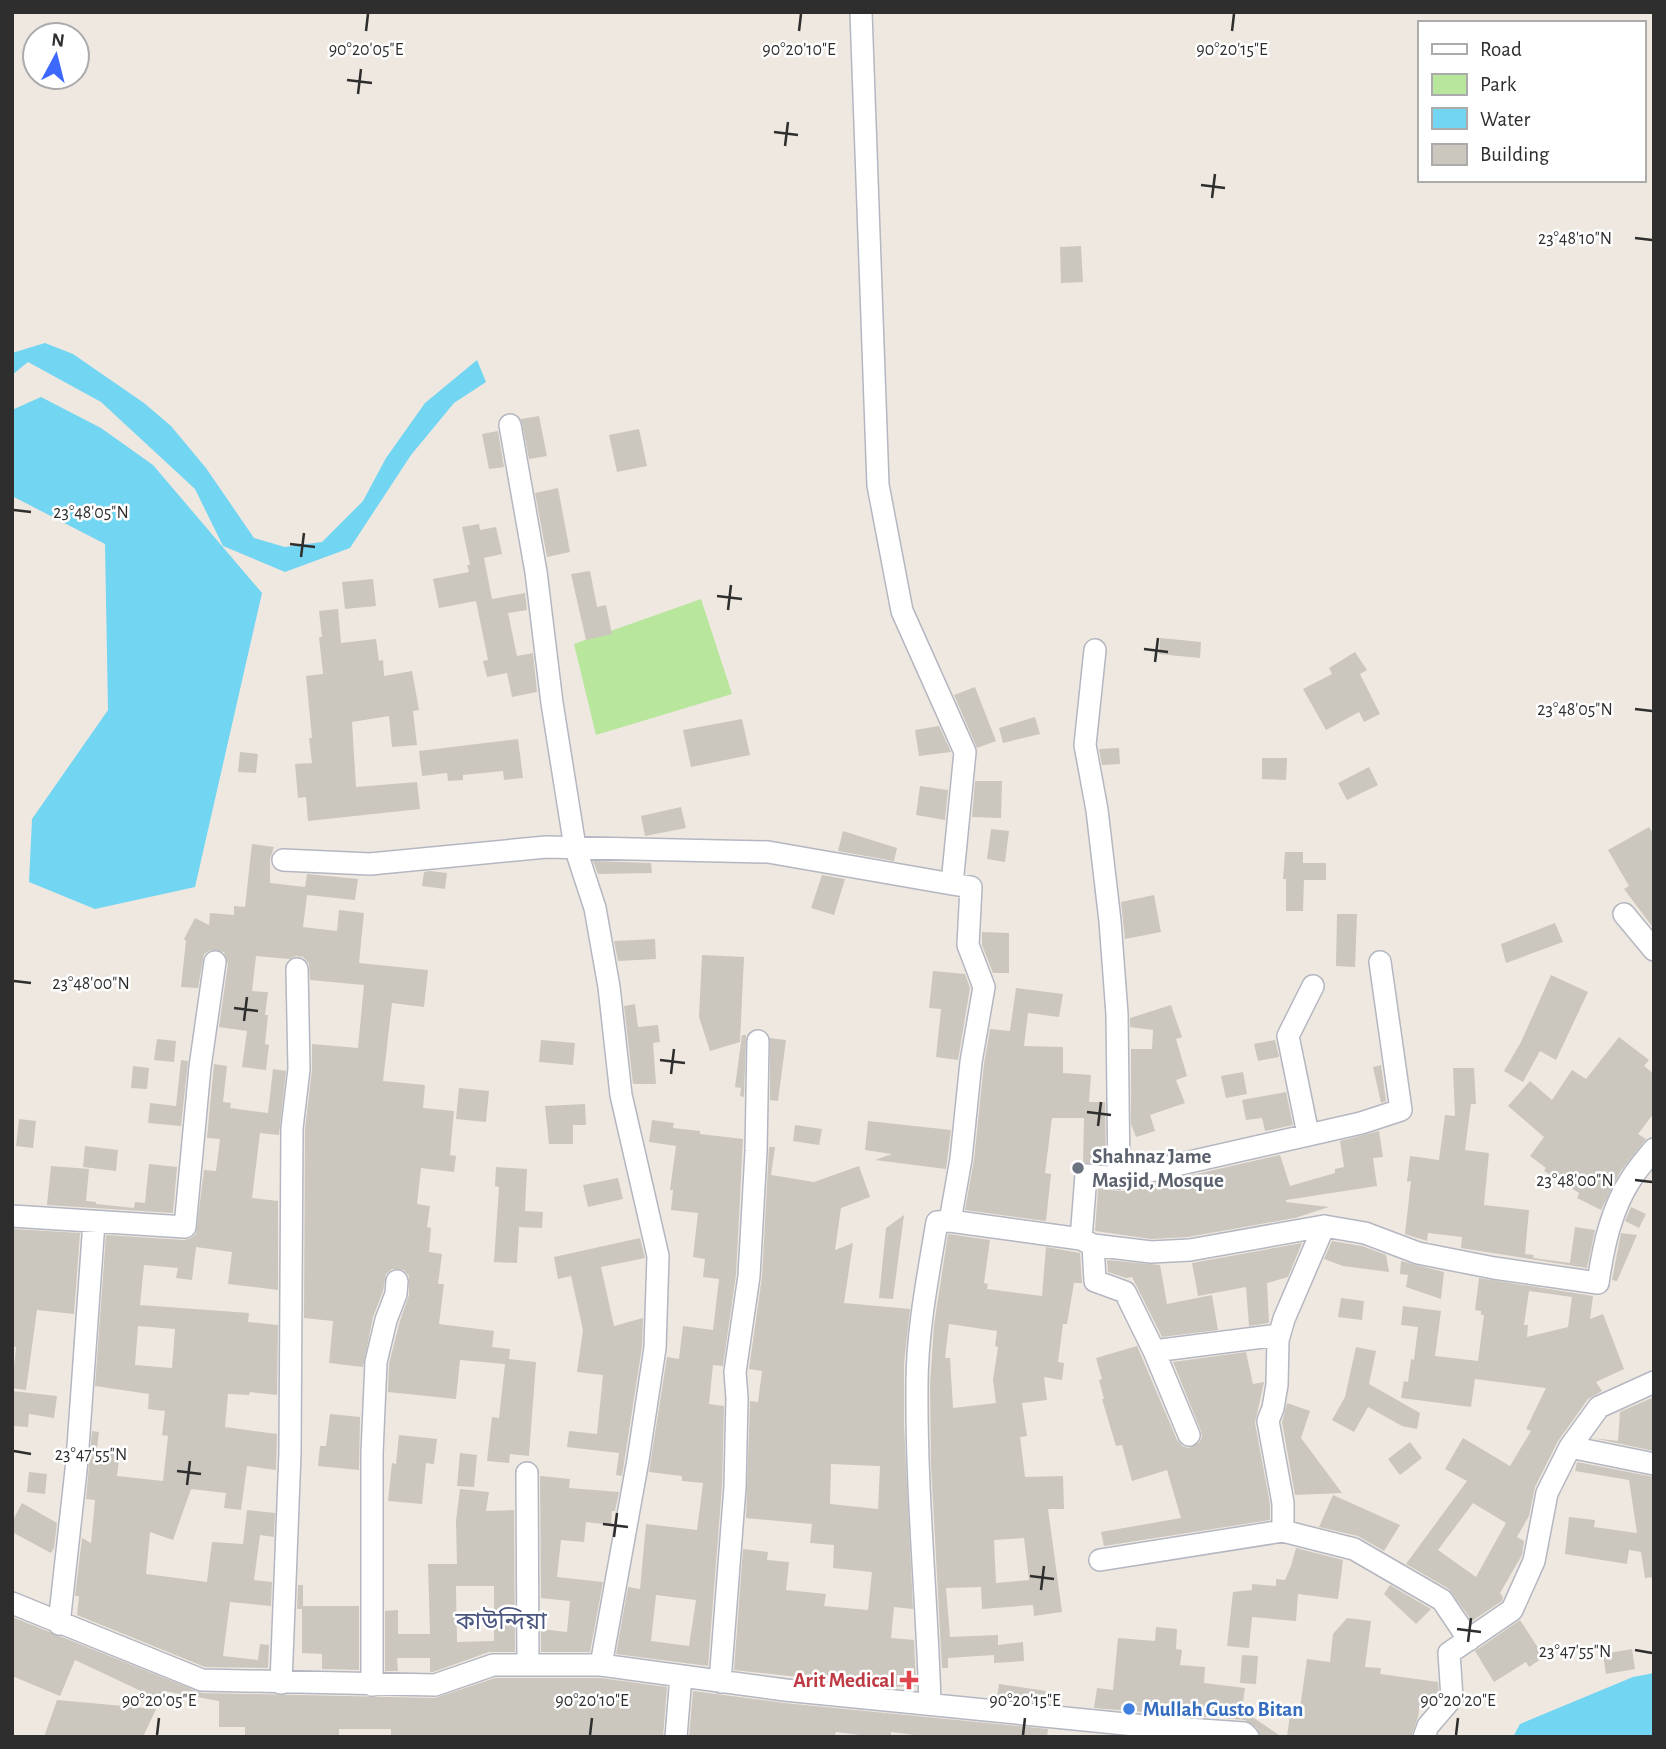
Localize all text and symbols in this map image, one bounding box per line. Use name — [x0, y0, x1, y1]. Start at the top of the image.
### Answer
north arrow — [21, 21, 91, 91]
legend — [1418, 21, 1645, 182]
text: N — [50, 30, 66, 51]
text: Road — [1480, 39, 1522, 60]
text: 90°20'05"E — [329, 41, 404, 59]
text: 90°20'10"E — [762, 41, 836, 59]
text: 90°20'15"E — [1196, 41, 1268, 59]
text: Park — [1480, 74, 1517, 95]
text: Water — [1480, 109, 1530, 130]
text: Building — [1480, 144, 1550, 165]
text: 23°48'10"N — [1538, 230, 1612, 248]
text: 23°48'05"N — [53, 504, 129, 522]
text: 23°48'05"N — [1537, 701, 1613, 719]
text: 23°48'00"N — [52, 975, 130, 993]
place label: Shahnaz Jame Masjid, Mosque — [1092, 1146, 1224, 1191]
marker: Shahnaz Jame Masjid, Mosque — [1070, 1160, 1086, 1176]
text: 23°48'00"N — [1536, 1172, 1614, 1190]
text: 23°47'55"N — [55, 1446, 127, 1464]
district label: কাউন্দিয়া — [454, 1607, 547, 1634]
text: 23°47'55"N — [1539, 1643, 1611, 1661]
place label: Arit Medical — [793, 1670, 895, 1691]
marker: Arit Medical — [901, 1672, 917, 1688]
text: 90°20'05"E — [122, 1692, 197, 1710]
text: 90°20'10"E — [555, 1692, 629, 1710]
text: 90°20'15"E — [989, 1692, 1061, 1710]
text: 90°20'20"E — [1420, 1692, 1496, 1710]
place label: Mullah Gusto Bitan — [1143, 1699, 1303, 1720]
marker: Mullah Gusto Bitan — [1121, 1701, 1137, 1717]

